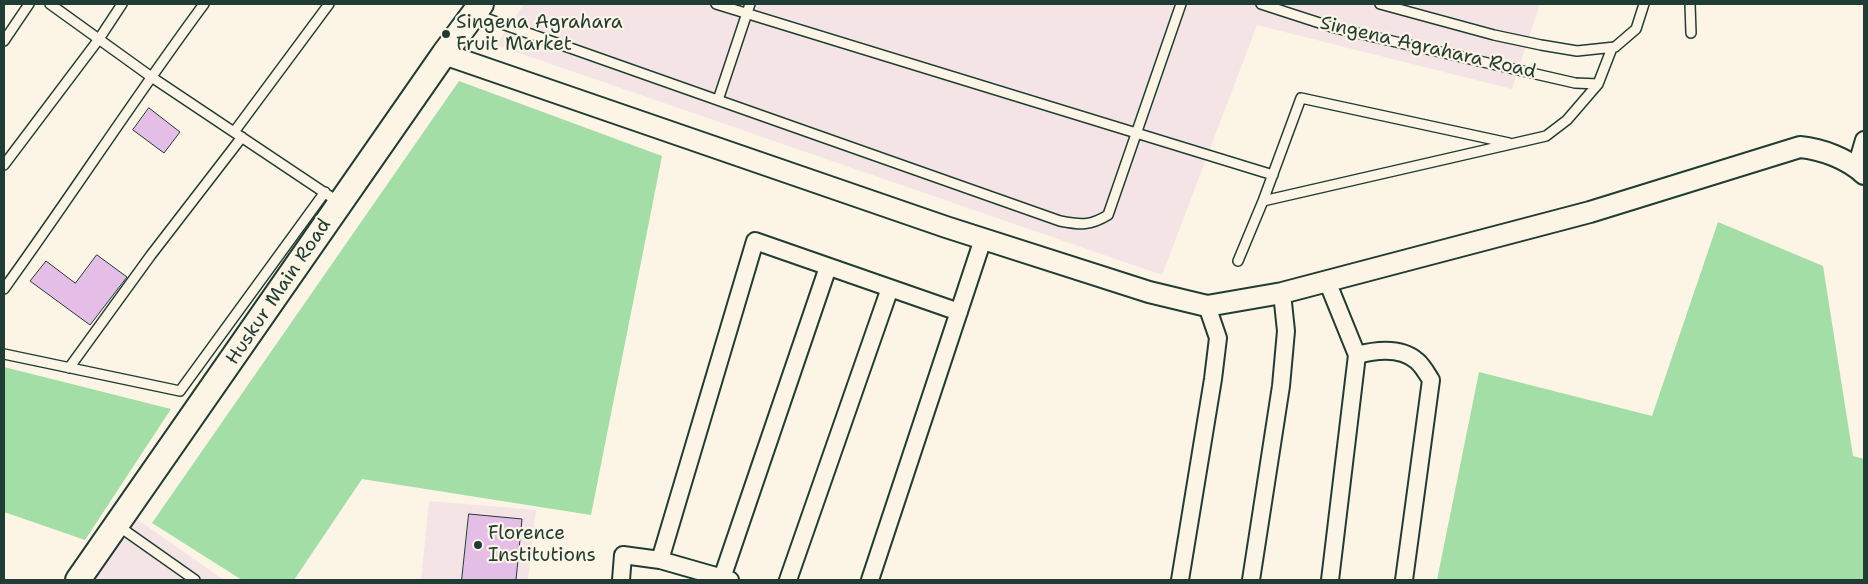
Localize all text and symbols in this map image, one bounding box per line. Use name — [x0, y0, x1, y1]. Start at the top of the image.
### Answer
place label: Singena Agrahara Fruit Market — [456, 12, 623, 56]
street label: Singena Agrahara Road — [1318, 12, 1538, 84]
marker: Singena Agrahara Fruit Market — [440, 28, 452, 40]
street label: Huskur Main Road — [222, 215, 336, 369]
place label: Florence Institutions — [488, 523, 596, 567]
marker: Florence Institutions — [472, 539, 484, 551]

